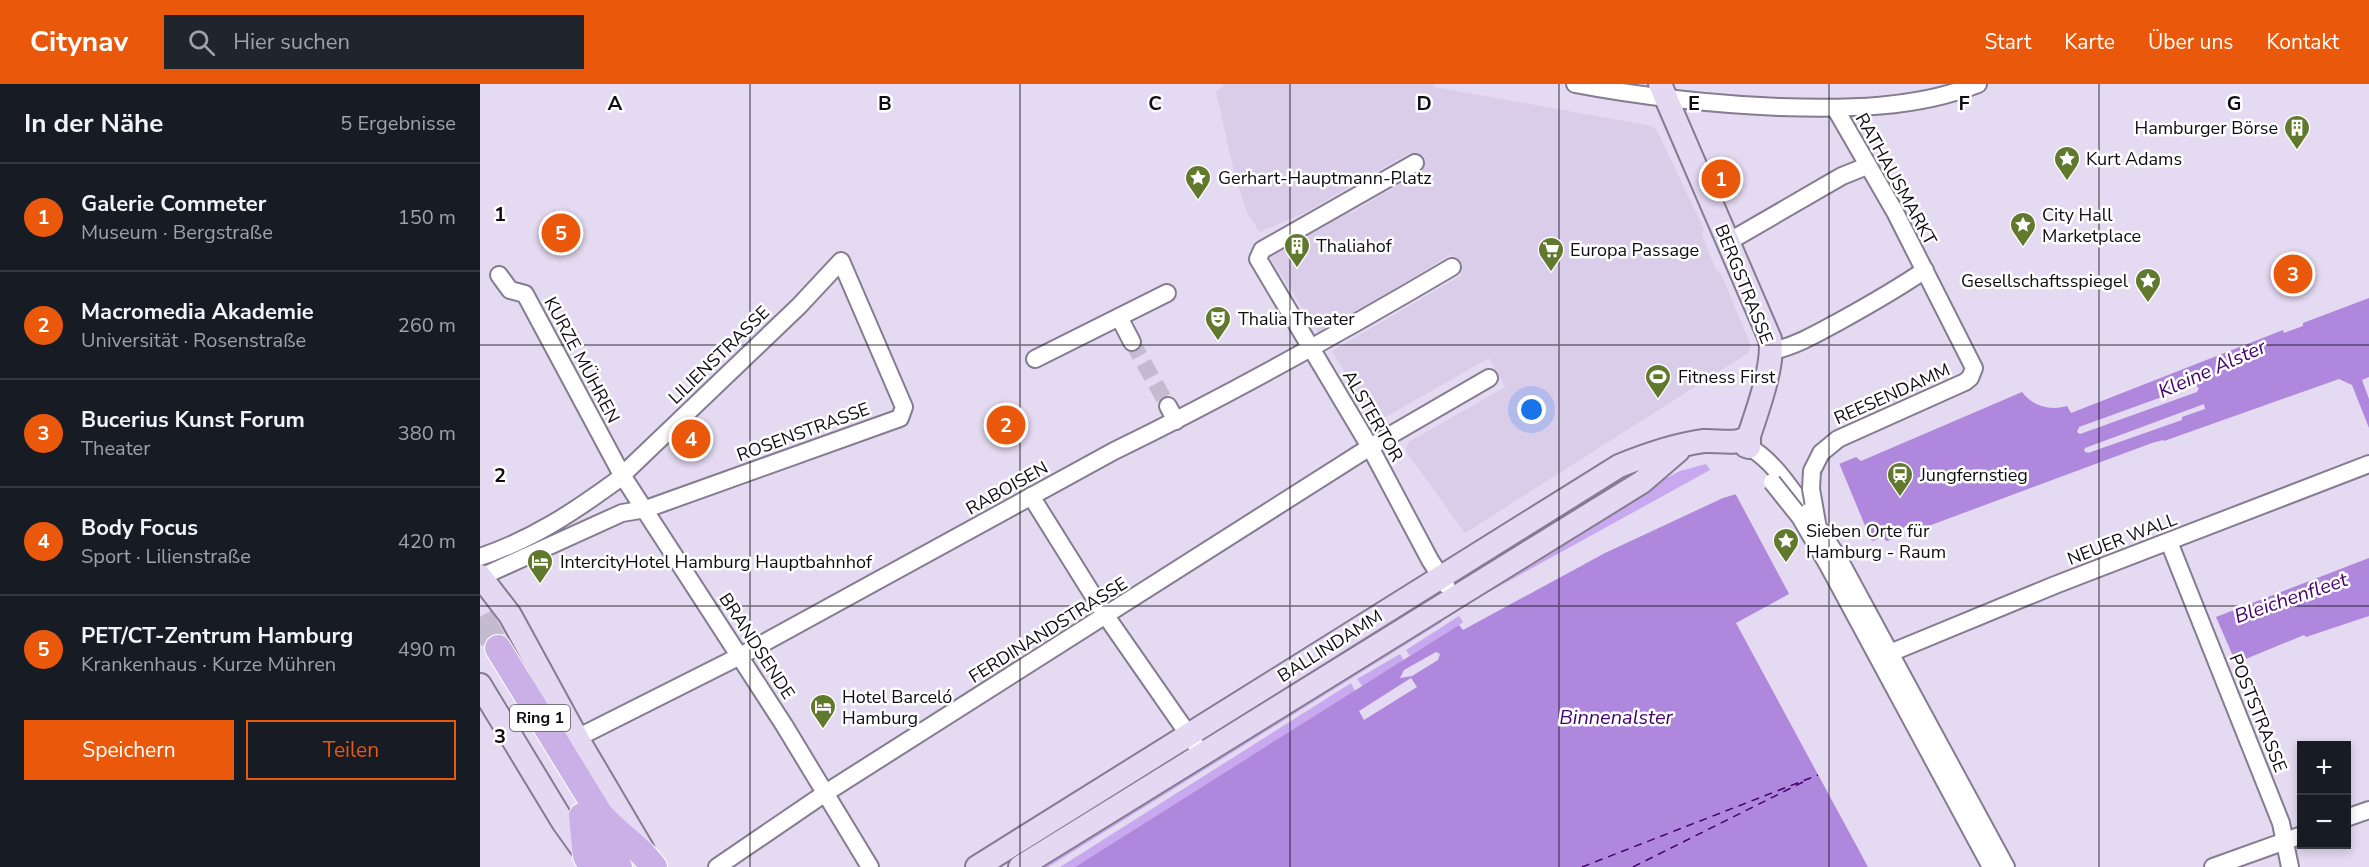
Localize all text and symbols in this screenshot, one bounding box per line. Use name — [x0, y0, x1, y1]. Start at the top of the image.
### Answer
search box — [164, 15, 584, 69]
text: Citynav — [30, 23, 128, 61]
icon: search — [185, 26, 218, 59]
text: Hier suchen — [233, 27, 350, 57]
text: Start — [1984, 28, 2031, 56]
text: Karte — [2064, 28, 2115, 56]
text: Über uns — [2148, 28, 2233, 56]
text: Kontakt — [2266, 28, 2339, 56]
text: A — [608, 90, 623, 117]
text: B — [878, 90, 892, 117]
text: C — [1148, 90, 1162, 117]
text: D — [1416, 90, 1432, 117]
text: E — [1688, 90, 1700, 117]
text: F — [1958, 90, 1970, 117]
text: G — [2227, 90, 2241, 117]
text: In der Nähe — [24, 106, 163, 141]
street label: RATHAUSMARKT — [1850, 109, 1942, 249]
text: 5 Ergebnisse — [340, 110, 456, 137]
building icon: Hamburger Börse — [2282, 113, 2312, 151]
place label: Hamburger Börse — [2134, 116, 2278, 140]
place icon: Kurt Adams — [2052, 144, 2082, 182]
place label: Kurt Adams — [2086, 147, 2182, 171]
pin: 1 — [1702, 156, 1740, 202]
place icon: Gerhart-Hauptmann-Platz — [1183, 163, 1213, 201]
place label: Gerhart-Hauptmann-Platz — [1218, 166, 1432, 190]
text: Galerie Commeter — [81, 189, 266, 219]
text: 1 — [494, 201, 506, 228]
place label: City Hall Marketplace — [2042, 203, 2141, 248]
text: 1 — [38, 204, 50, 231]
text: 150 m — [398, 204, 456, 231]
pin: 5 — [542, 210, 580, 256]
place icon: City Hall Marketplace — [2008, 210, 2038, 248]
text: Museum · Bergstraße — [81, 219, 273, 246]
street label: BERGSTRASSE — [1709, 221, 1779, 347]
building icon: Thaliahof — [1282, 231, 1312, 269]
place label: Thaliahof — [1316, 234, 1393, 258]
supermarket icon: Europa Passage — [1536, 235, 1566, 273]
place label: Europa Passage — [1570, 238, 1699, 262]
pin: 3 — [2274, 252, 2312, 297]
place icon: Gesellschaftsspiegel — [2133, 266, 2163, 304]
place label: Gesellschaftsspiegel — [1961, 269, 2129, 293]
street label: KURZE MÜHREN — [539, 293, 625, 427]
text: Macromedia Akademie — [81, 297, 314, 327]
street label: LILIENSTRASSE — [663, 301, 775, 409]
theatre icon: Thalia Theater — [1203, 304, 1233, 342]
place label: Thalia Theater — [1238, 307, 1355, 331]
text: 2 — [38, 312, 50, 339]
text: 260 m — [398, 312, 456, 339]
text: Universität · Rosenstraße — [81, 327, 306, 354]
water label: Kleine Alster — [2154, 333, 2271, 405]
street label: REESENDAMM — [1830, 358, 1954, 430]
sports icon: Fitness First — [1643, 362, 1673, 400]
place label: Fitness First — [1678, 365, 1776, 389]
street label: ALSTERTOR — [1337, 366, 1409, 466]
your location — [1517, 395, 1546, 424]
street label: ROSENSTRASSE — [733, 397, 873, 467]
pin: 2 — [986, 402, 1026, 448]
text: Bucerius Kunst Forum — [81, 405, 305, 435]
pin: 4 — [672, 416, 710, 462]
text: 3 — [38, 420, 50, 447]
text: 380 m — [398, 420, 456, 447]
text: Theater — [81, 435, 150, 462]
street label: RABOISEN — [962, 456, 1052, 520]
station icon: Jungfernstieg — [1885, 460, 1915, 498]
text: 2 — [494, 462, 506, 489]
place label: Jungfernstieg — [1919, 463, 2028, 487]
street label: NEUER WALL — [2064, 507, 2180, 571]
text: Body Focus — [81, 513, 198, 543]
place label: Sieben Orte für Hamburg - Raum — [1806, 519, 1946, 564]
place icon: Sieben Orte für Hamburg - Raum — [1771, 526, 1801, 564]
text: 4 — [38, 528, 50, 555]
text: 420 m — [398, 528, 456, 555]
text: Sport · Lilienstraße — [81, 543, 251, 570]
hotel icon: IntercityHotel Hamburg Hauptbahnhof — [525, 547, 555, 585]
place label: IntercityHotel Hamburg Hauptbahnhof — [560, 550, 873, 574]
water label: Bleichenfleet — [2231, 566, 2352, 630]
street label: FERDINANDSTRASSE — [964, 571, 1132, 689]
street label: BRANDSENDE — [714, 588, 800, 704]
street label: BALLINDAMM — [1273, 604, 1387, 688]
text: PET/CT-Zentrum Hamburg — [81, 621, 353, 651]
text: 5 — [38, 636, 50, 663]
text: 490 m — [398, 636, 456, 663]
street label: POSTSTRASSE — [2223, 650, 2293, 776]
text: Krankenhaus · Kurze Mühren — [81, 651, 336, 678]
place label: Hotel Barceló Hamburg — [842, 685, 952, 730]
hotel icon: Hotel Barceló Hamburg — [808, 692, 838, 730]
water label: Binnenalster — [1559, 704, 1674, 731]
road number: Ring 1 — [510, 705, 570, 731]
button: Speichern — [24, 720, 234, 780]
button: Teilen — [246, 720, 456, 780]
text: 3 — [494, 723, 506, 750]
map controls — [2297, 741, 2351, 849]
button: + — [2297, 741, 2351, 795]
button: − — [2297, 795, 2351, 849]

